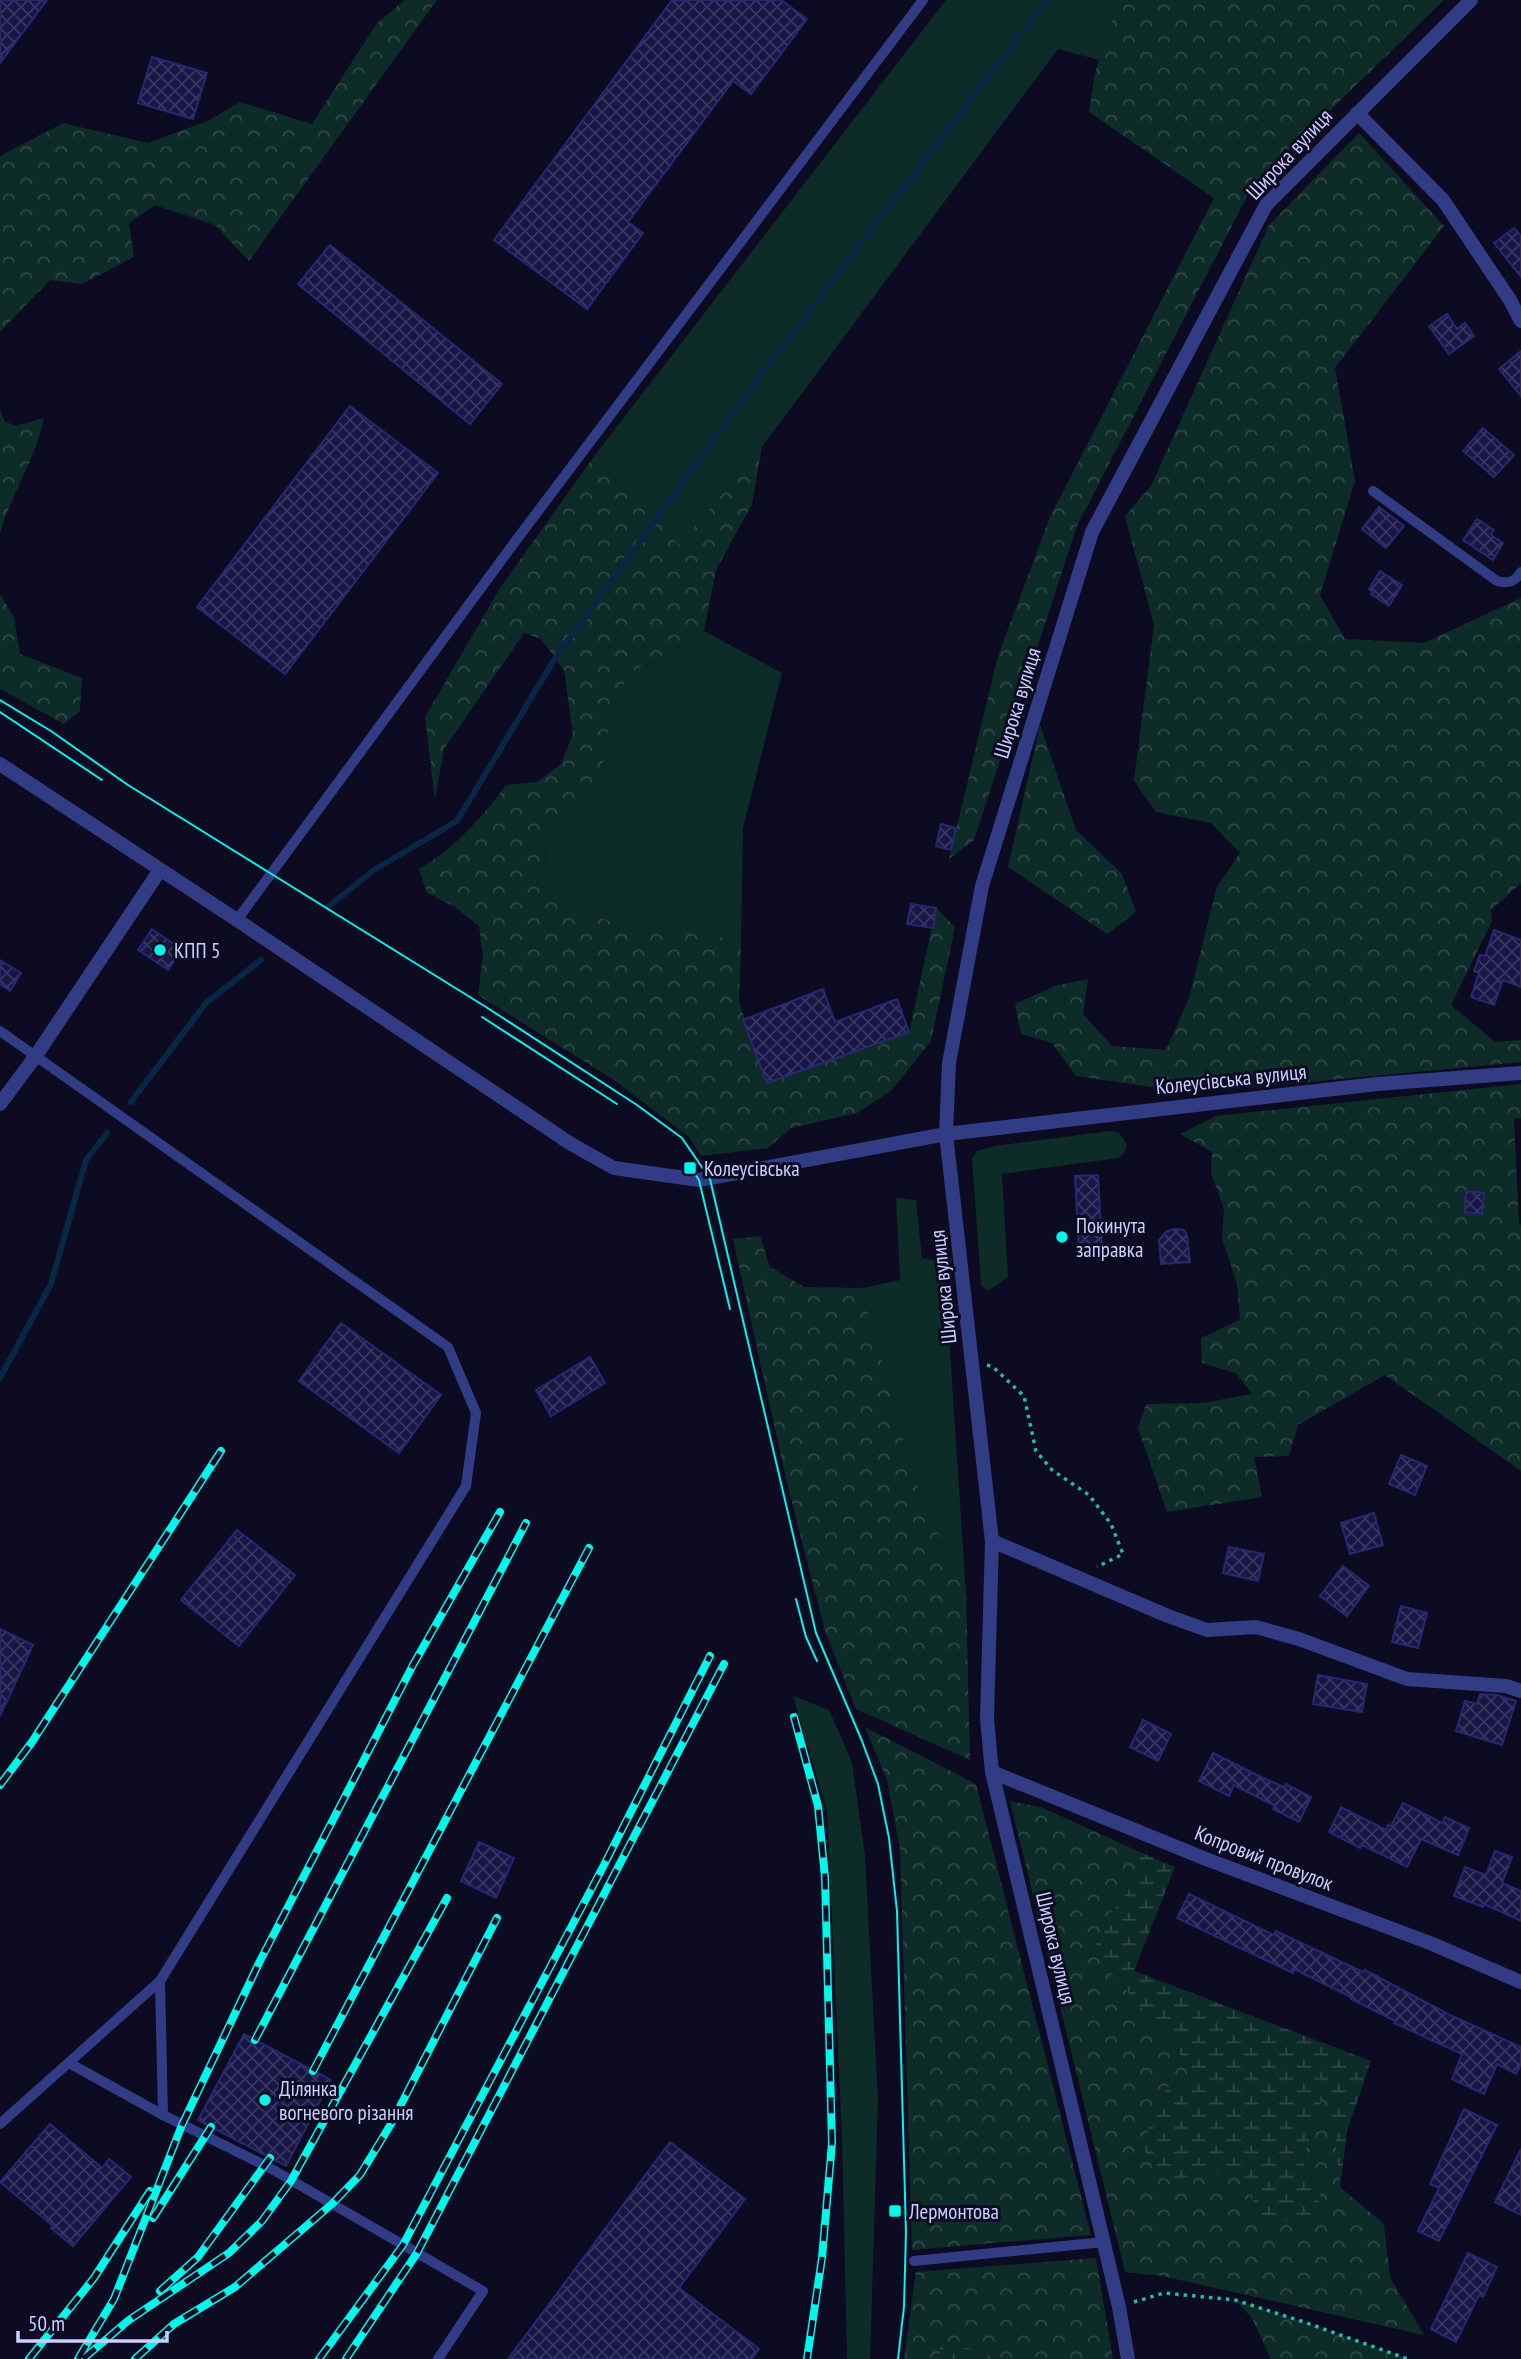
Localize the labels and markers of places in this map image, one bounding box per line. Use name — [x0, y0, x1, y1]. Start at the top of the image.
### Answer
place label: КПП 5 — [174, 937, 220, 964]
marker: КПП 5 — [152, 942, 168, 958]
place label: Колеусівська — [704, 1155, 800, 1182]
marker: Колеусівська — [682, 1160, 698, 1176]
place label: Покинута заправка — [1076, 1212, 1146, 1263]
marker: Покинута заправка — [1054, 1229, 1070, 1245]
place label: Ділянка вогневого різання — [279, 2075, 413, 2126]
marker: Ділянка вогневого різання — [257, 2092, 273, 2108]
place label: Лермонтова — [908, 2198, 999, 2225]
marker: Лермонтова — [887, 2203, 903, 2219]

